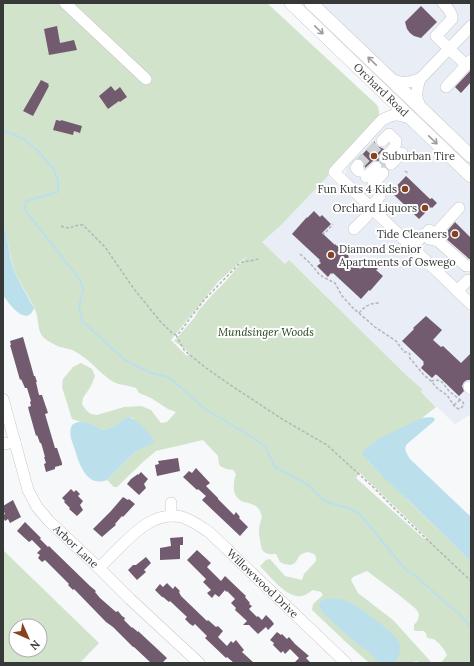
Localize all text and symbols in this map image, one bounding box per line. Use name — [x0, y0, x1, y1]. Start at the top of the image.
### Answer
one-way arrow — [314, 25, 324, 34]
one-way arrow — [367, 57, 377, 66]
street label: Orchard Road — [351, 60, 412, 120]
one-way arrow — [428, 135, 438, 145]
place label: Suburban Tire — [382, 149, 455, 163]
marker: Suburban Tire — [369, 151, 379, 161]
place label: Fun Kuts 4 Kids — [318, 182, 397, 196]
marker: Fun Kuts 4 Kids — [400, 184, 410, 194]
place label: Orchard Liquors — [333, 201, 417, 215]
marker: Orchard Liquors — [420, 203, 430, 213]
place label: Tide Cleaners — [377, 227, 447, 241]
marker: Tide Cleaners — [450, 229, 460, 239]
place label: Diamond Senior Apartments of Oswego — [338, 242, 456, 269]
marker: Diamond Senior Apartments of Oswego — [326, 250, 336, 260]
park label: Mundsinger Woods — [218, 325, 314, 339]
street label: Arbor Lane — [50, 521, 102, 571]
street label: Willowwood Drive — [224, 546, 301, 621]
north arrow — [8, 618, 48, 658]
text: N — [27, 637, 43, 653]

